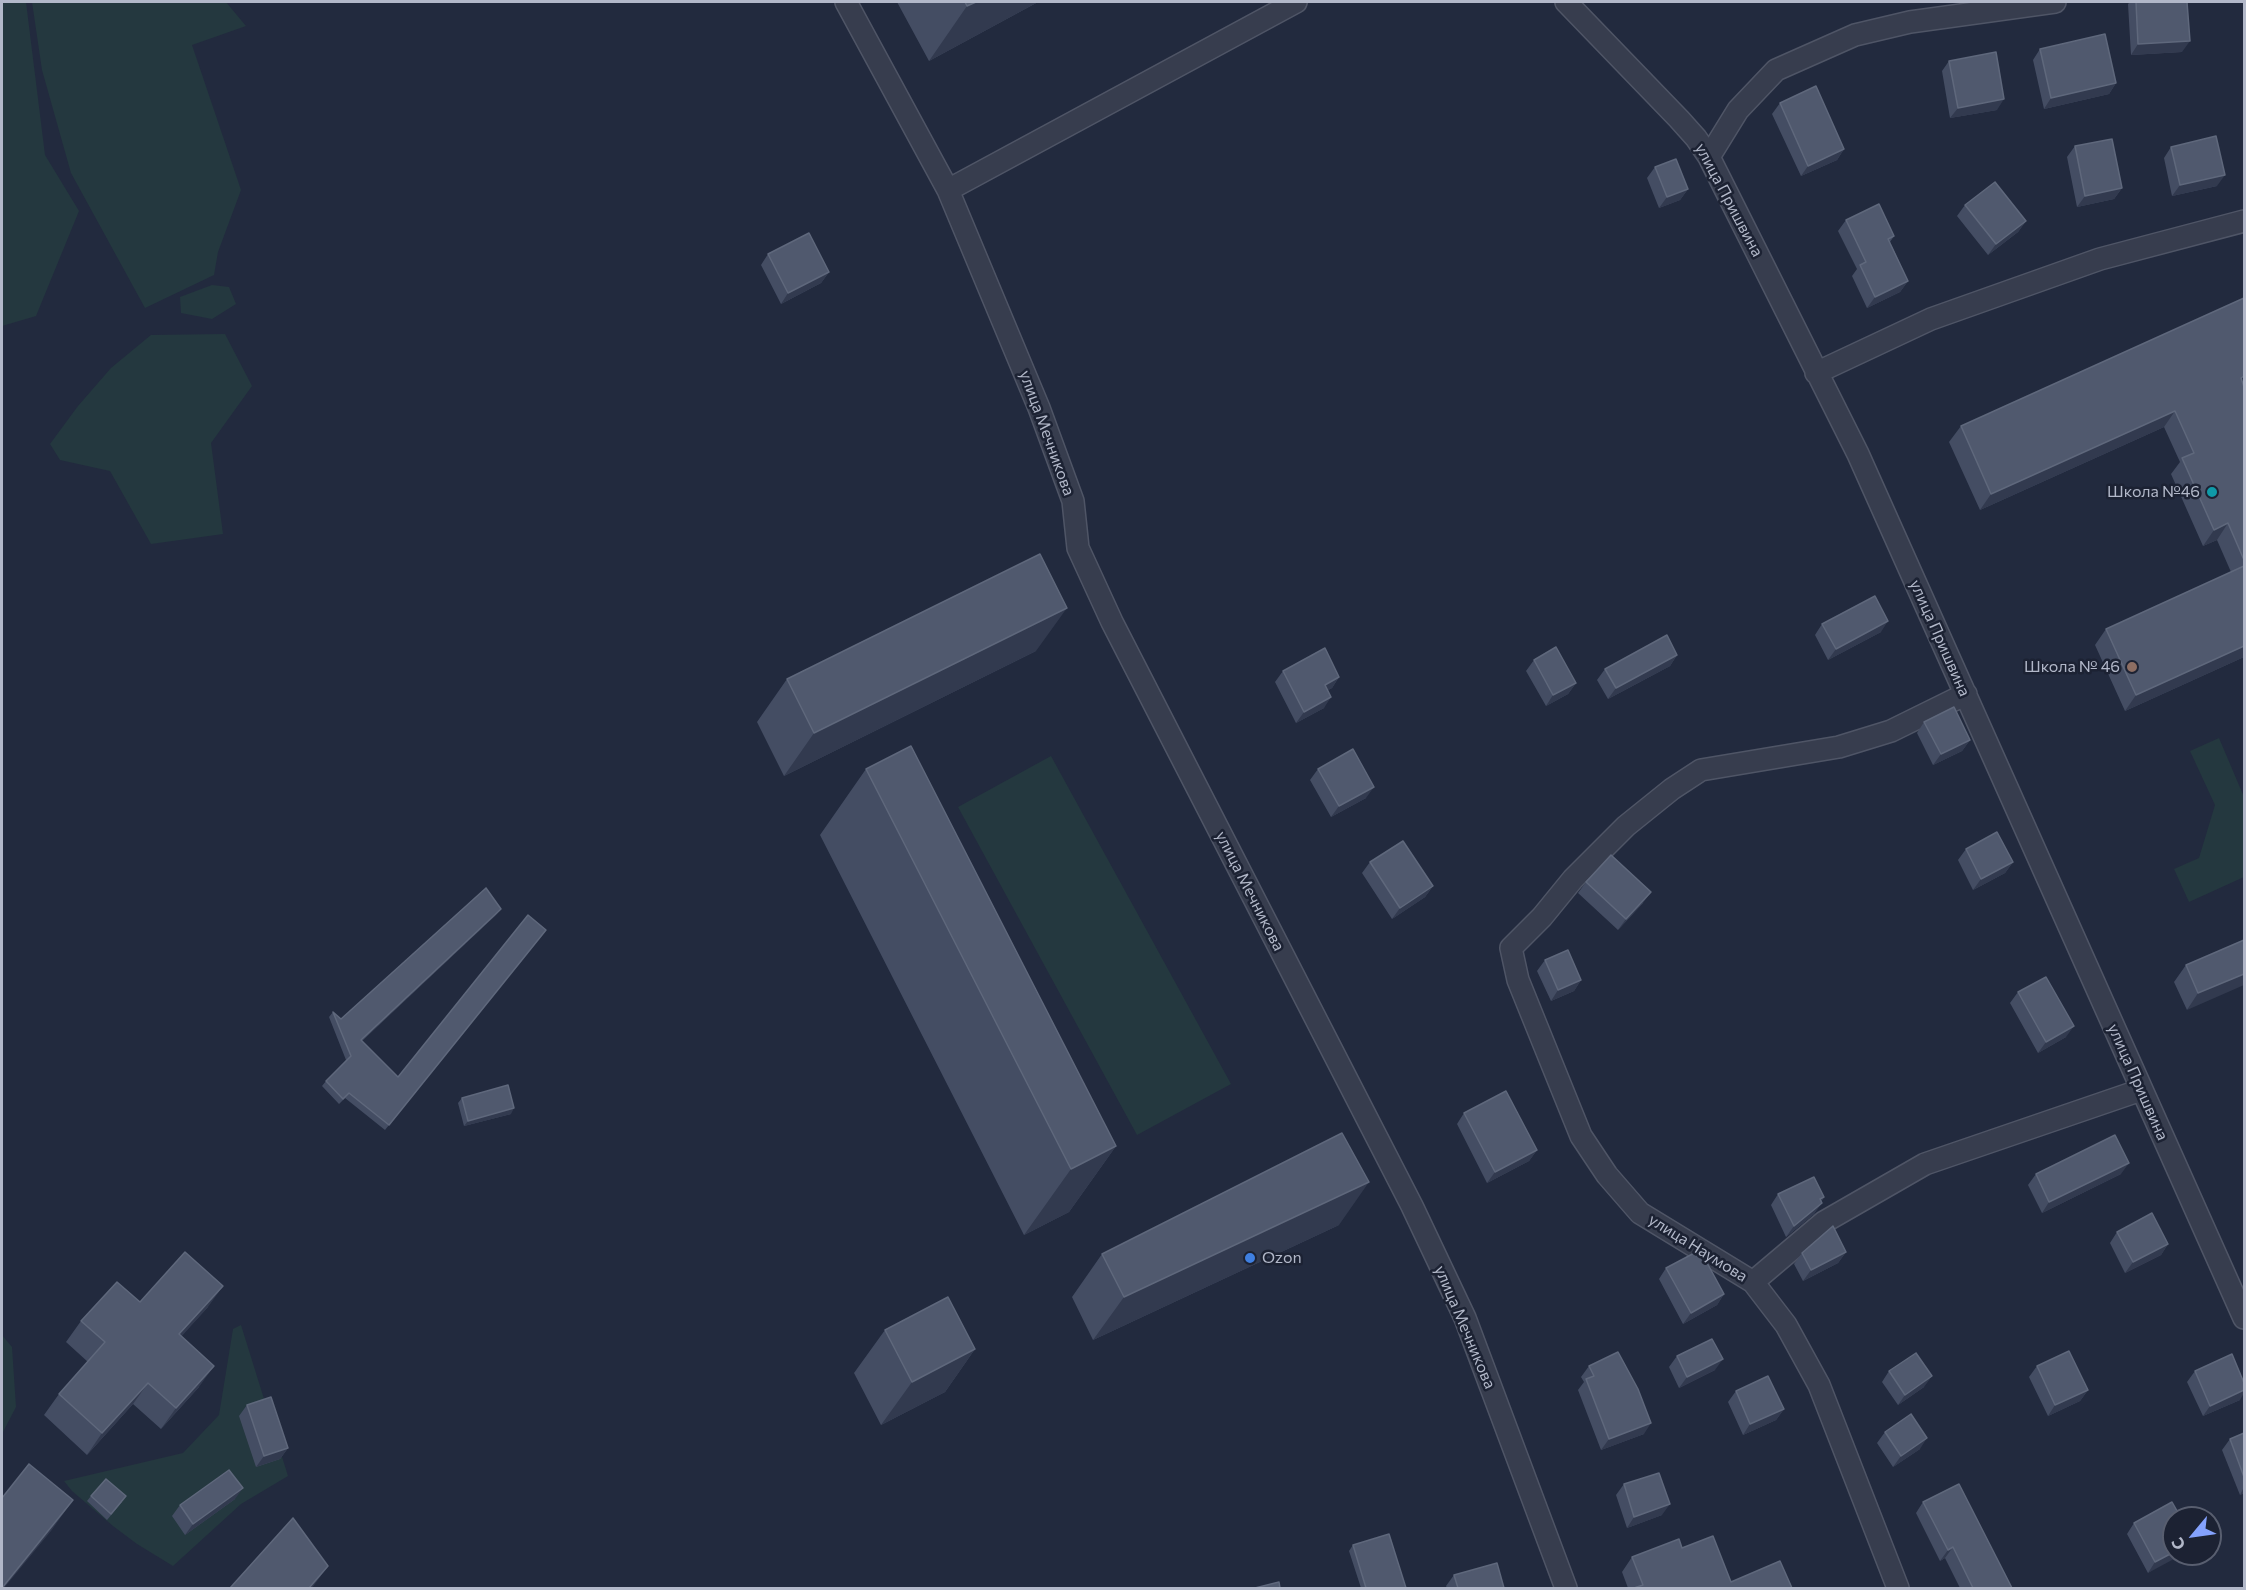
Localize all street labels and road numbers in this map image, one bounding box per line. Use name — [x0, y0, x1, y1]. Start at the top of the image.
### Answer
street label: улица Пришвина — [1691, 140, 1767, 260]
street label: улица Мечникова — [1015, 368, 1079, 498]
street label: улица Пришвина — [1906, 577, 1974, 699]
street label: улица Мечникова — [1212, 828, 1288, 954]
street label: улица Пришвина — [2104, 1021, 2172, 1143]
street label: улица Наумова — [1645, 1210, 1751, 1286]
street label: улица Мечникова — [1430, 1263, 1500, 1391]

